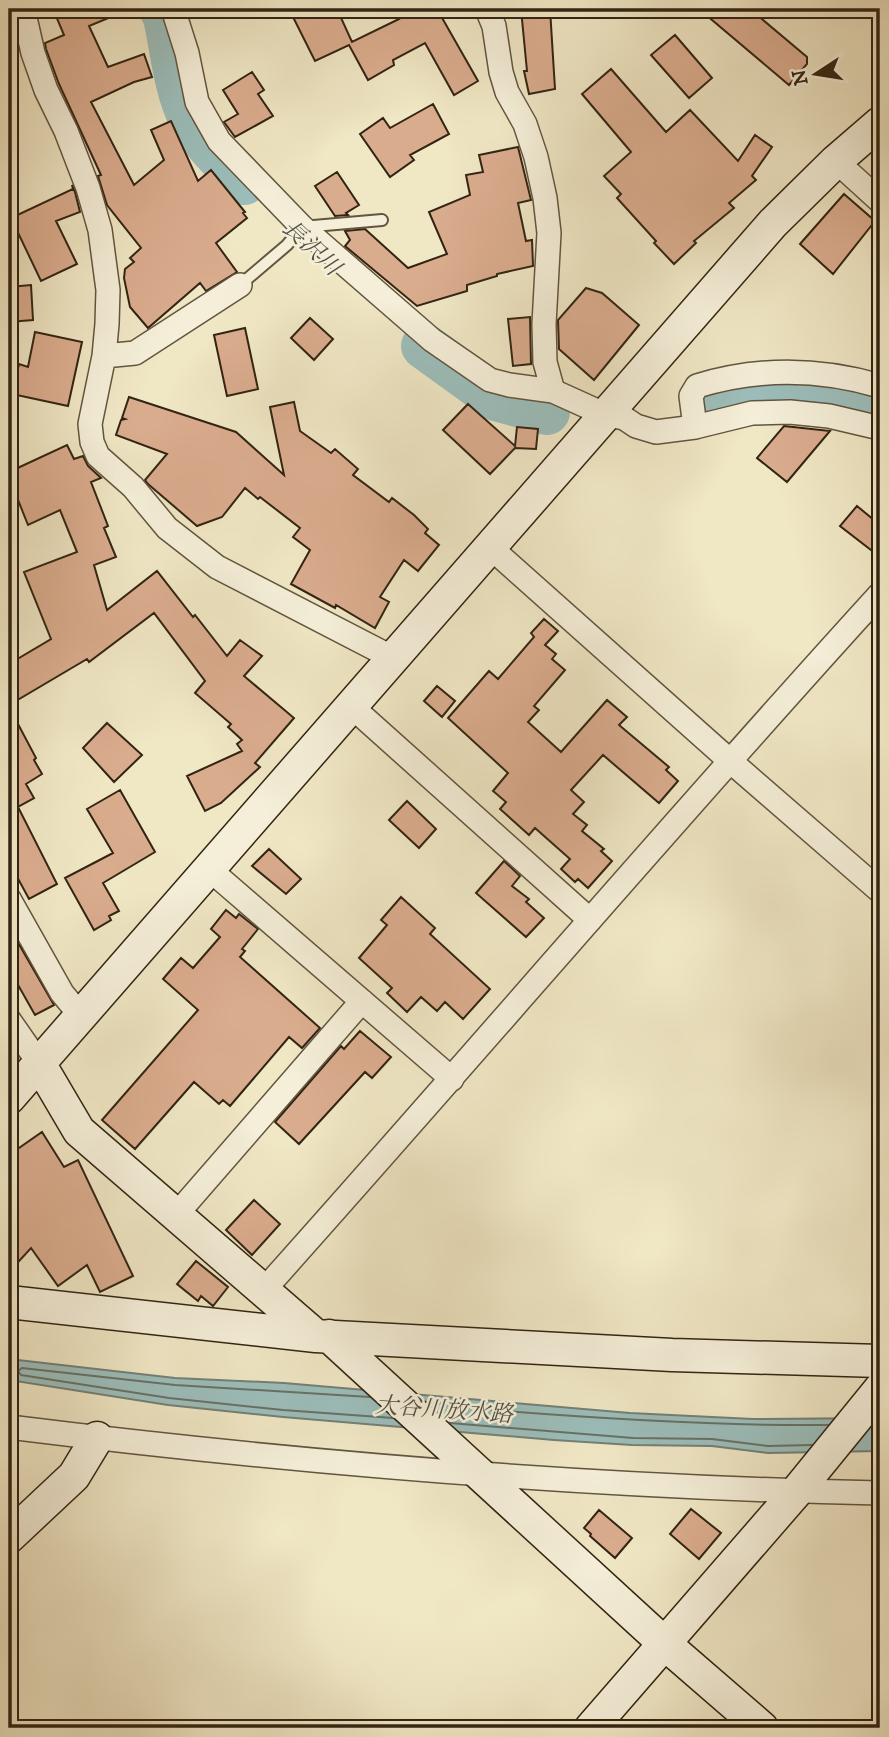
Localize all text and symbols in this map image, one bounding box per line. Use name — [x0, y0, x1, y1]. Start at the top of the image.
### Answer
north arrow — [780, 38, 850, 108]
text: N — [788, 67, 814, 87]
water label: 長沢川 — [276, 214, 348, 284]
water label: 大谷川放水路 — [374, 1391, 516, 1430]

